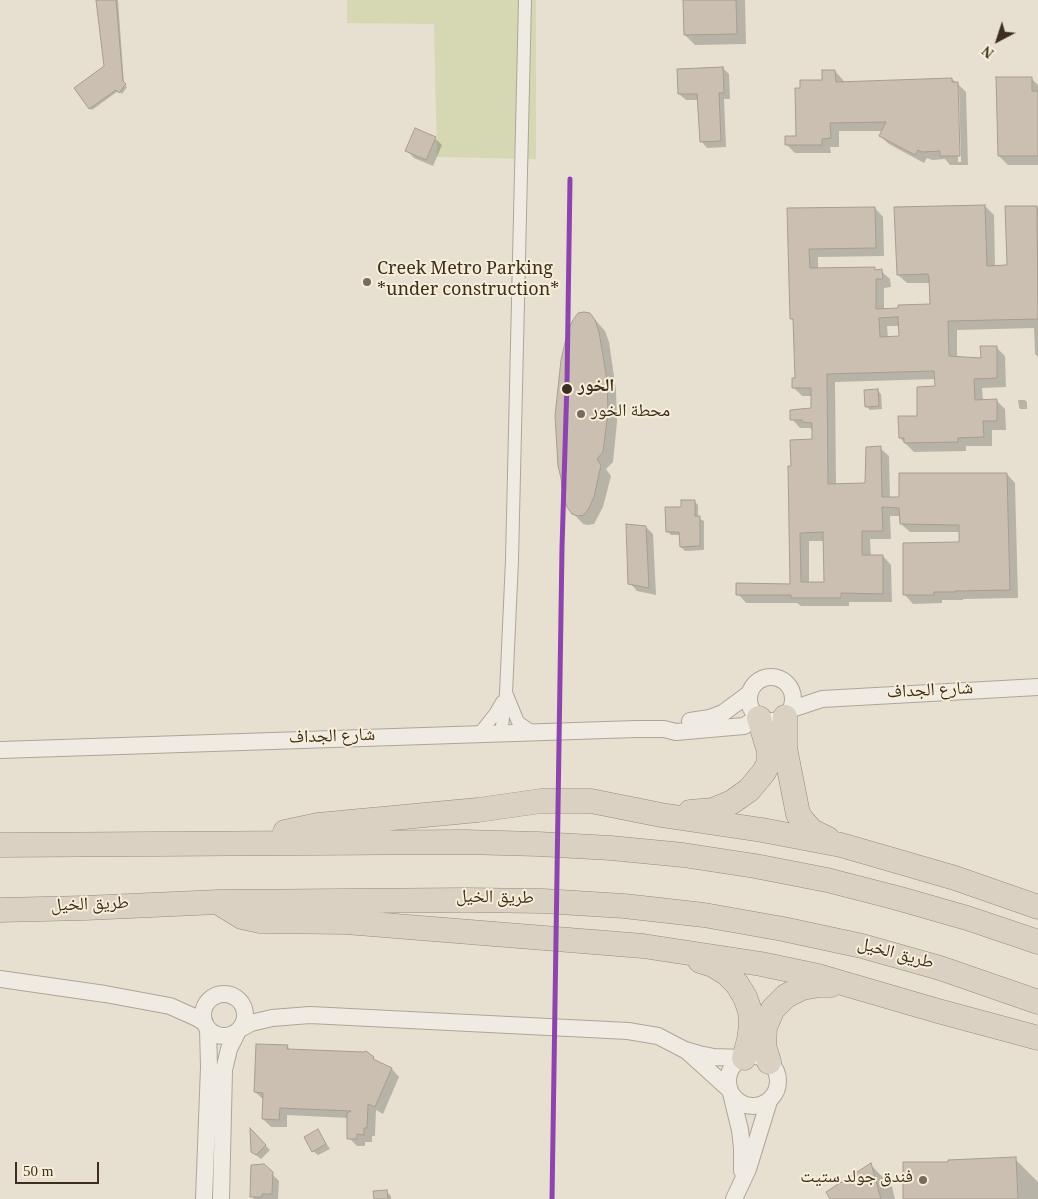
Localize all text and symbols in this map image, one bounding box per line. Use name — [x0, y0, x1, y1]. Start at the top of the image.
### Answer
north arrow — [973, 15, 1023, 65]
text: N — [979, 43, 997, 61]
place label: Creek Metro Parking *under construction* — [377, 261, 559, 304]
marker: Creek Metro Parking *under construction* — [361, 276, 373, 288]
place label: الخور — [578, 378, 614, 400]
marker: الخور — [560, 382, 574, 396]
place label: محطة الخور — [591, 403, 670, 425]
marker: محطة الخور — [575, 408, 587, 420]
street label: شارع الجداف — [886, 680, 974, 706]
street label: شارع الجداف — [288, 727, 376, 751]
street label: طريق الخيل — [456, 889, 534, 911]
street label: طريق الخيل — [51, 895, 129, 919]
street label: طريق الخيل — [855, 935, 935, 977]
scale bar — [18, 1152, 101, 1184]
text: 50 m — [23, 1163, 53, 1179]
place label: فندق جولد ستيت — [800, 1169, 913, 1191]
marker: فندق جولد ستيت — [917, 1174, 929, 1186]

